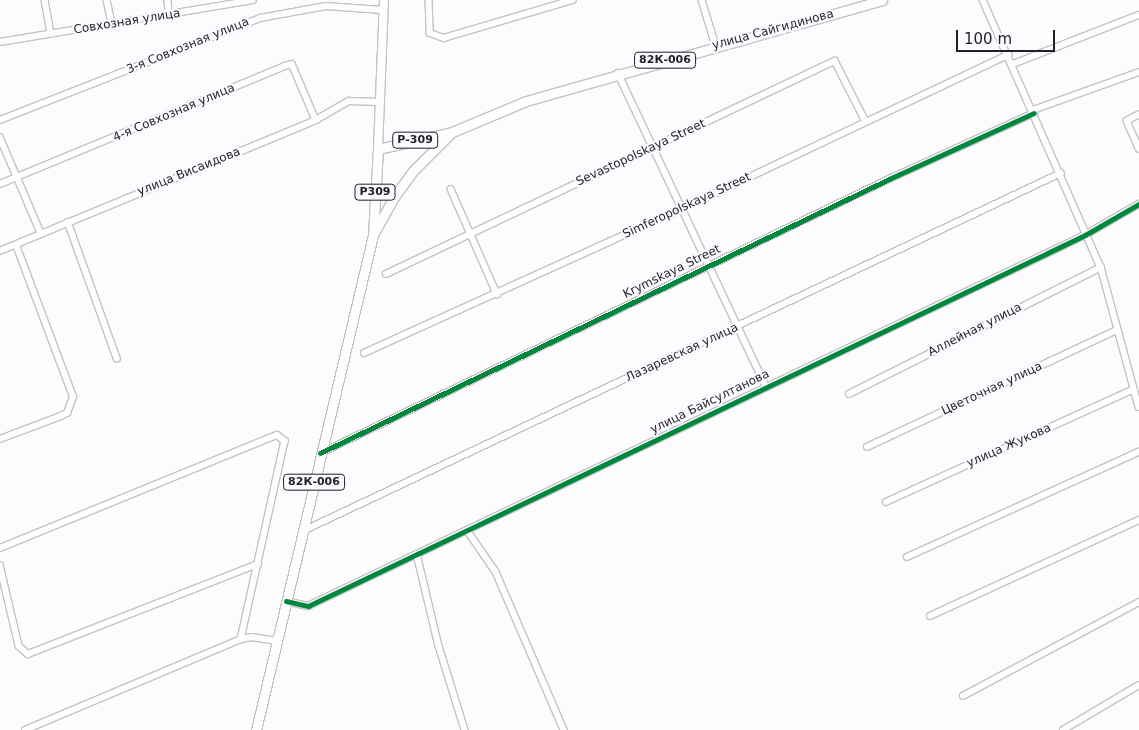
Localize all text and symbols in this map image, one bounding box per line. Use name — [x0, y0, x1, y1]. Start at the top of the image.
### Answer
street label: Совхозная улица — [73, 6, 181, 38]
street label: улица Сайгидинова — [711, 7, 835, 53]
street label: 3-я Совхозная улица — [125, 15, 251, 77]
scale bar — [959, 20, 1058, 52]
text: 100 m — [964, 30, 1012, 48]
road number: 82К-006 — [634, 52, 696, 68]
street label: 4-я Совхозная улица — [111, 81, 237, 145]
street label: Sevastopolskaya Street — [574, 117, 708, 189]
road number: Р-309 — [391, 132, 439, 148]
street label: улица Висаидова — [135, 145, 243, 199]
street label: Simferopolskaya Street — [621, 170, 753, 242]
road number: Р309 — [354, 183, 396, 200]
street label: Krymskaya Street — [621, 242, 723, 302]
street label: Аллейная улица — [926, 300, 1024, 360]
street label: Лазаревская улица — [623, 321, 741, 385]
street label: Цветочная улица — [939, 359, 1045, 419]
street label: улица Байсултанова — [648, 367, 772, 437]
street label: улица Жукова — [965, 421, 1053, 471]
road number: 82К-006 — [283, 474, 345, 491]

